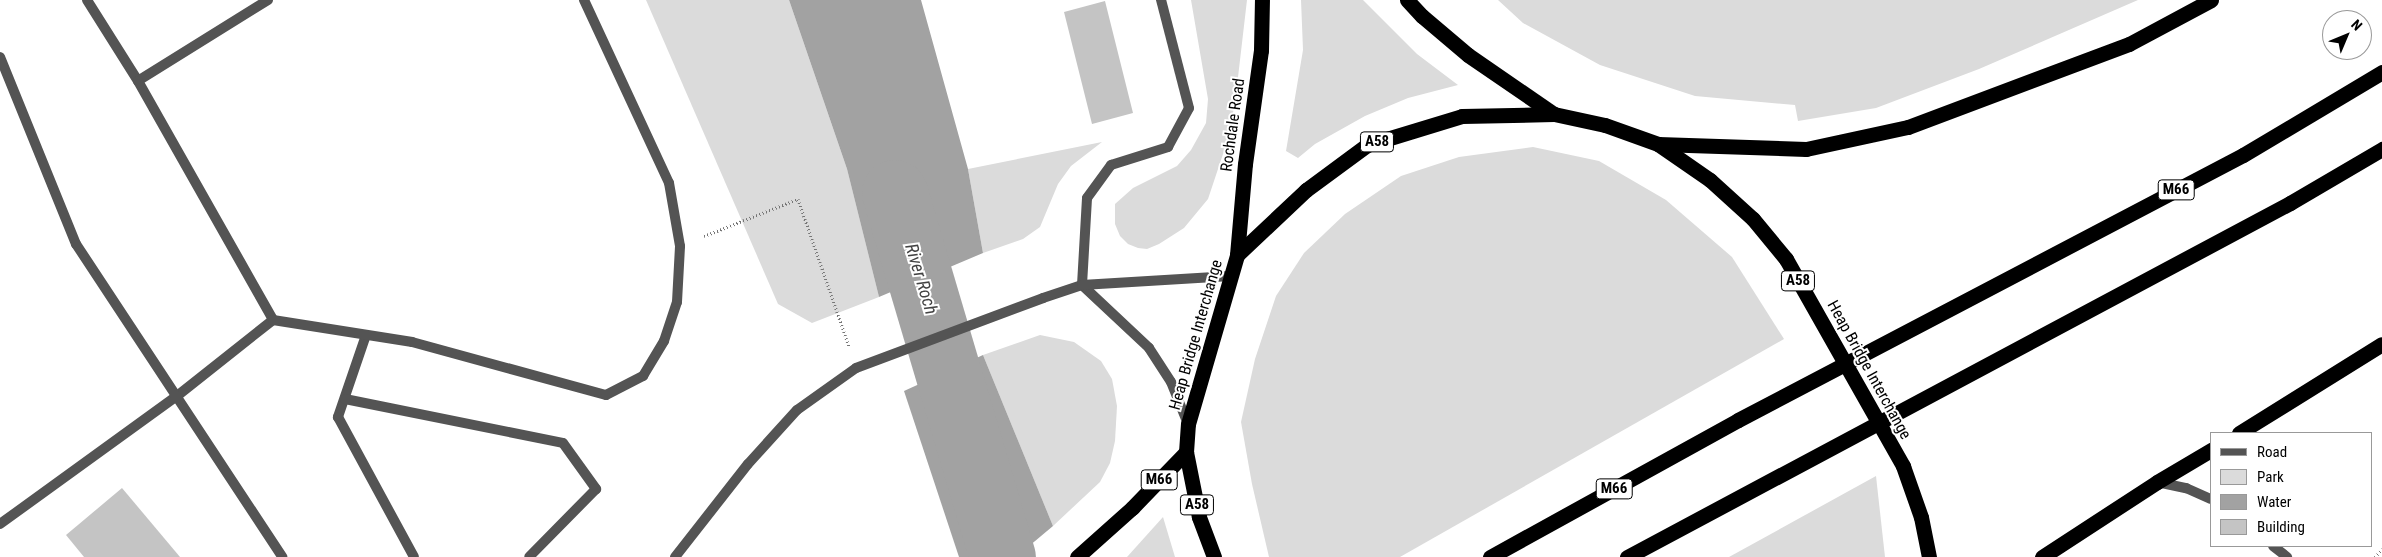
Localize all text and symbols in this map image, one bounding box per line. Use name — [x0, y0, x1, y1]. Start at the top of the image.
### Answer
north arrow — [2322, 10, 2372, 60]
text: N — [2348, 16, 2366, 34]
street label: Rochdale Road — [1217, 77, 1249, 173]
road number: A58 — [1360, 130, 1394, 154]
road number: M66 — [2157, 178, 2195, 202]
water label: River Roch — [900, 241, 942, 317]
street label: Heap Bridge Interchange — [1165, 258, 1227, 412]
road number: A58 — [1780, 268, 1816, 294]
street label: Heap Bridge Interchange — [1823, 297, 1915, 443]
legend — [2210, 432, 2372, 547]
text: Road — [2257, 443, 2287, 461]
road number: M66 — [1140, 468, 1178, 492]
text: Park — [2257, 468, 2284, 486]
road number: M66 — [1595, 476, 1633, 502]
road number: A58 — [1180, 492, 1214, 518]
text: Water — [2257, 493, 2291, 511]
text: Building — [2257, 518, 2305, 536]

